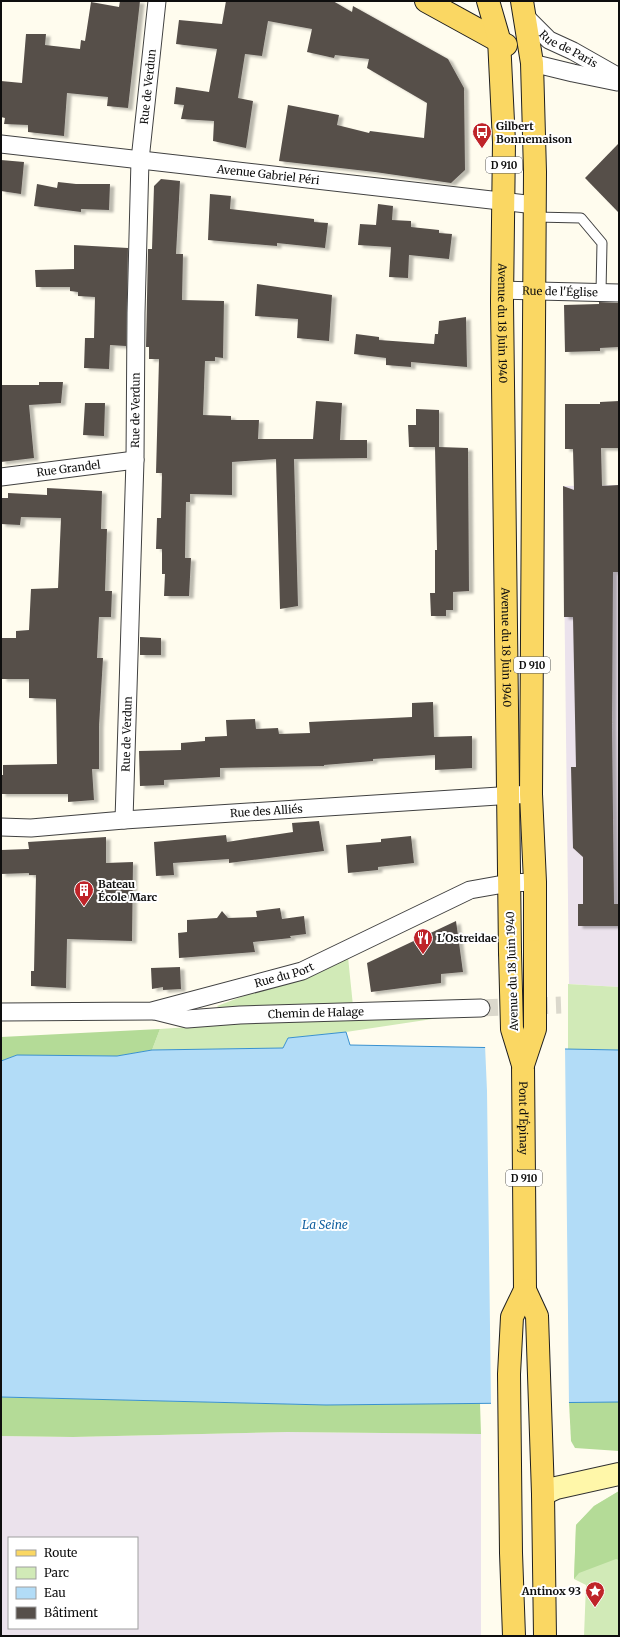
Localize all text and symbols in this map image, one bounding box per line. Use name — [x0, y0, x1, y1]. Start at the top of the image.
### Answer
street label: Rue de Paris — [536, 27, 600, 70]
street label: Rue de Verdun — [137, 48, 159, 125]
place label: Gilbert Bonnemaison — [496, 119, 573, 146]
bus stop icon: Gilbert Bonnemaison — [471, 121, 493, 149]
road number: D 910 — [486, 157, 522, 173]
street label: Avenue Gabriel Péri — [215, 162, 321, 187]
street label: Avenue du 18 Juin 1940 — [495, 262, 510, 383]
street label: Rue de l'Église — [522, 284, 598, 299]
street label: Rue de Verdun — [128, 372, 143, 448]
street label: Rue Grandel — [36, 457, 102, 479]
street label: Avenue du 18 Juin 1940 — [499, 586, 514, 707]
road number: D 910 — [514, 657, 550, 673]
street label: Rue de Verdun — [118, 695, 135, 772]
street label: Rue des Alliés — [230, 802, 303, 820]
place label: Bateau École Marc — [98, 877, 158, 904]
building icon: Bateau École Marc — [73, 879, 95, 907]
street label: Avenue du 18 Juin 1940 — [503, 911, 521, 1032]
restaurant icon: L'Ostreidae — [412, 927, 434, 955]
place label: L'Ostreidae — [437, 931, 497, 945]
street label: Rue du Port — [253, 959, 317, 990]
street label: Chemin de Halage — [268, 1004, 364, 1021]
street label: Pont d'Épinay — [516, 1081, 531, 1155]
road number: D 910 — [506, 1170, 542, 1186]
water label: La Seine — [302, 1217, 348, 1232]
legend — [8, 1537, 138, 1629]
text: Route — [44, 1545, 77, 1560]
text: Parc — [44, 1565, 69, 1580]
place icon: Antinox 93 — [584, 1580, 606, 1608]
place label: Antinox 93 — [521, 1584, 581, 1598]
text: Eau — [44, 1585, 66, 1600]
text: Bâtiment — [44, 1605, 98, 1620]

